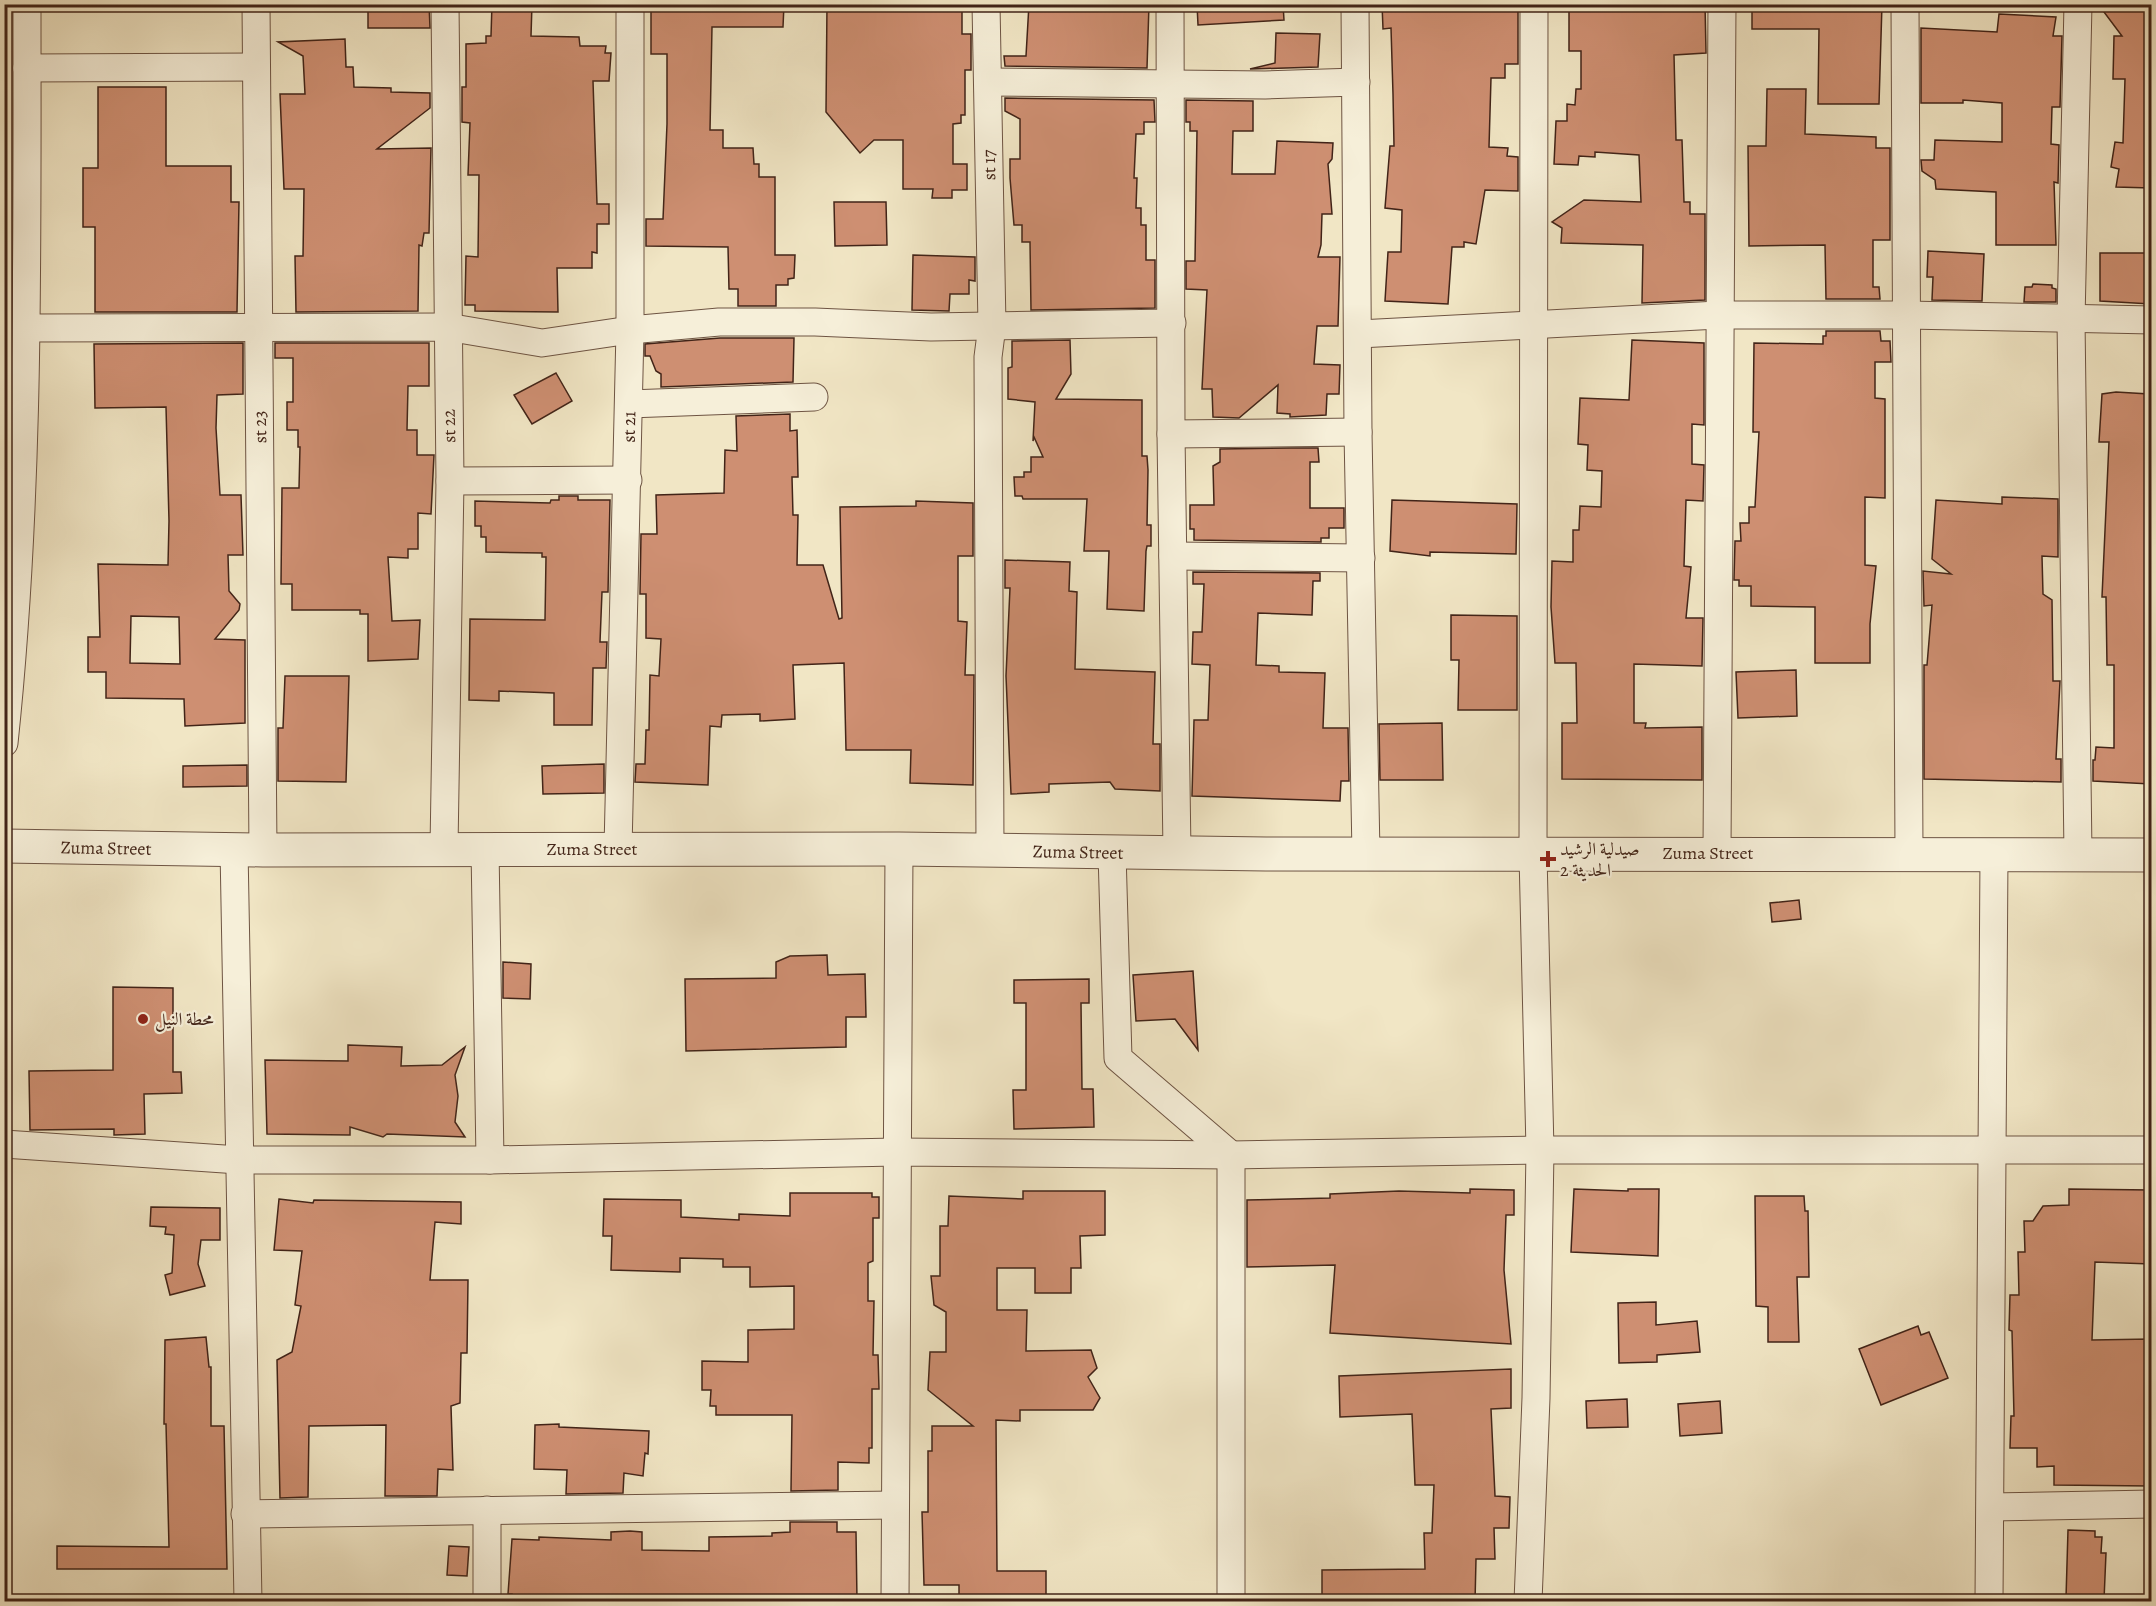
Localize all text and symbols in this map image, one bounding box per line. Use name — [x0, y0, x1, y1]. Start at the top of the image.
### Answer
street label: st 17 — [977, 149, 1001, 180]
street label: st 22 — [437, 408, 461, 443]
street label: st 23 — [248, 410, 272, 444]
street label: st 21 — [617, 411, 641, 443]
street label: Zuma Street — [60, 835, 152, 861]
street label: Zuma Street — [547, 837, 638, 861]
place label: صيدلية الرشيد الحديثة 2 — [1560, 837, 1640, 882]
street label: Zuma Street — [1032, 839, 1124, 865]
street label: Zuma Street — [1663, 841, 1754, 865]
marker: صيدلية الرشيد الحديثة 2 — [1541, 852, 1555, 866]
place label: محطة النيل — [155, 1007, 214, 1032]
marker: محطة النيل — [136, 1012, 150, 1026]

